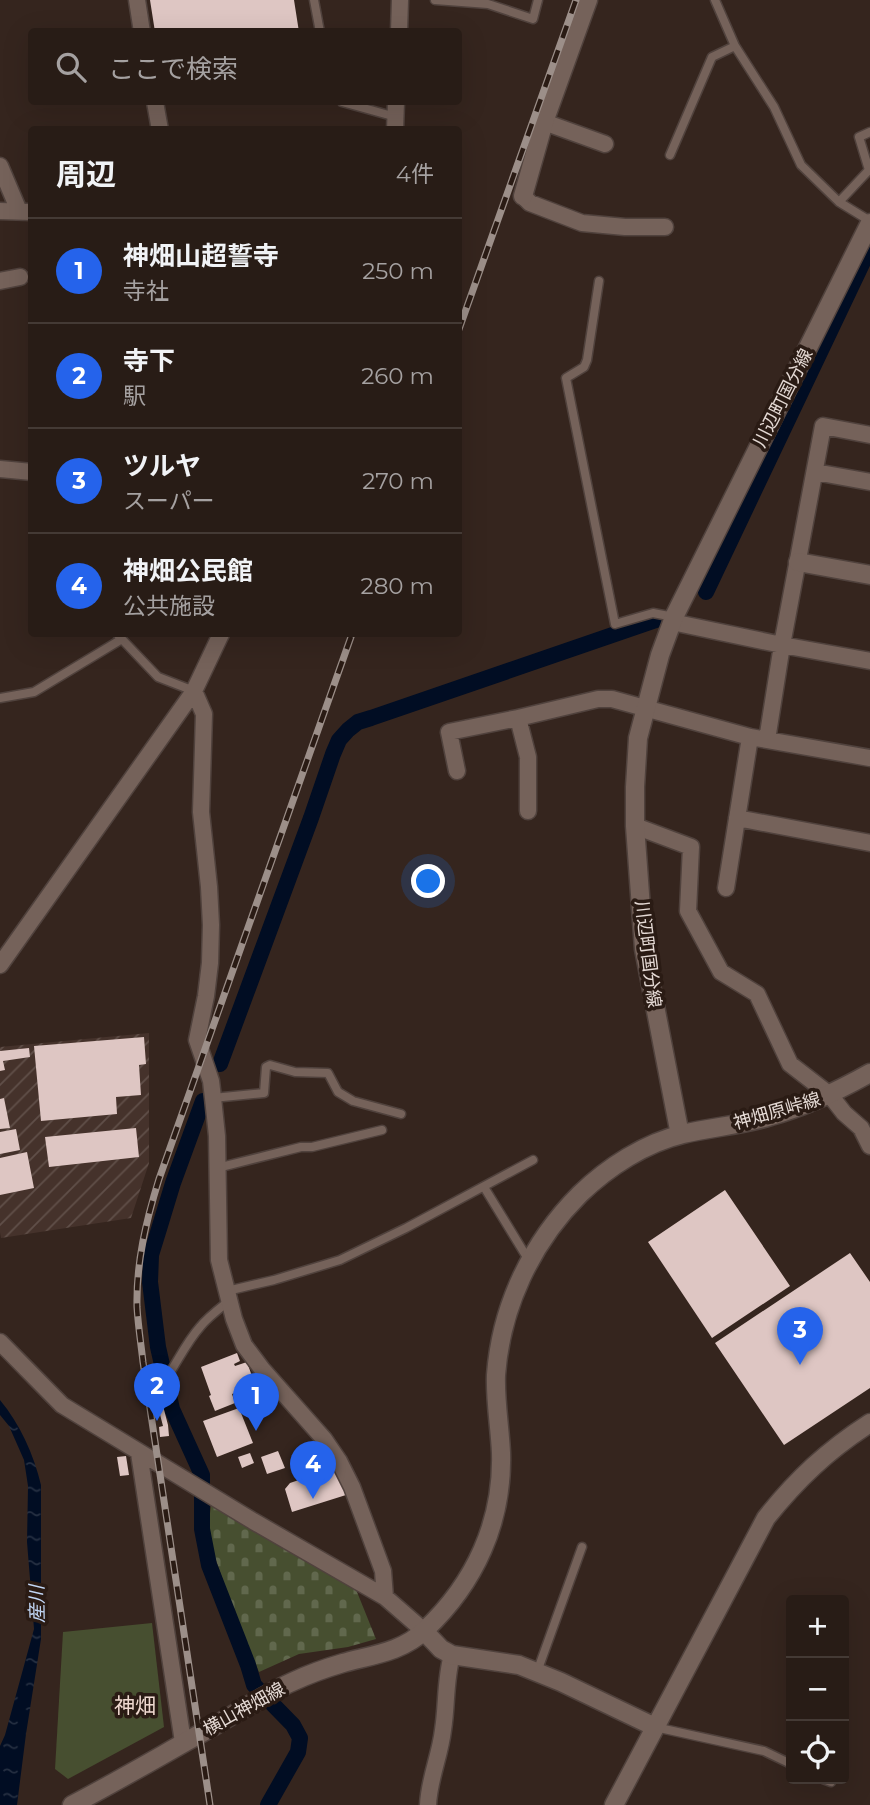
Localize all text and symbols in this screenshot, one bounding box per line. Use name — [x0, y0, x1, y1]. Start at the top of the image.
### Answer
search box — [28, 28, 462, 105]
icon: search — [52, 48, 90, 86]
text: ここで検索 — [108, 53, 238, 85]
text: 周辺 — [56, 156, 116, 193]
text: 4件 — [396, 160, 434, 188]
text: 神畑山超誓寺 — [123, 240, 279, 272]
text: 1 — [74, 257, 84, 285]
text: 250 m — [362, 257, 434, 285]
text: 寺社 — [123, 277, 169, 305]
text: 寺下 — [123, 345, 175, 377]
street label: 川辺町国分線 — [749, 345, 817, 451]
text: 2 — [72, 362, 86, 390]
text: 260 m — [361, 362, 434, 390]
text: 駅 — [123, 382, 146, 410]
text: ツルヤ — [123, 450, 201, 482]
text: 3 — [72, 467, 86, 495]
text: 270 m — [362, 467, 434, 495]
text: スーパー — [123, 487, 215, 515]
text: 神畑公民館 — [123, 555, 253, 587]
text: 4 — [71, 572, 87, 600]
text: 280 m — [361, 572, 434, 600]
text: 公共施設 — [123, 592, 215, 620]
your location — [411, 864, 445, 898]
street label: 川辺町国分線 — [631, 899, 665, 1009]
street label: 神畑原峠線 — [731, 1088, 823, 1134]
pin: 3 — [777, 1307, 823, 1365]
pin: 2 — [134, 1363, 180, 1421]
pin: 1 — [233, 1373, 279, 1431]
pin: 4 — [290, 1441, 336, 1499]
water label: 産川 — [25, 1583, 49, 1623]
map controls — [786, 1595, 849, 1784]
button: + — [786, 1595, 849, 1658]
button: − — [786, 1658, 849, 1721]
street label: 横山神畑線 — [199, 1678, 289, 1740]
district label: 神畑 — [114, 1693, 156, 1718]
button: locate — [786, 1721, 849, 1784]

